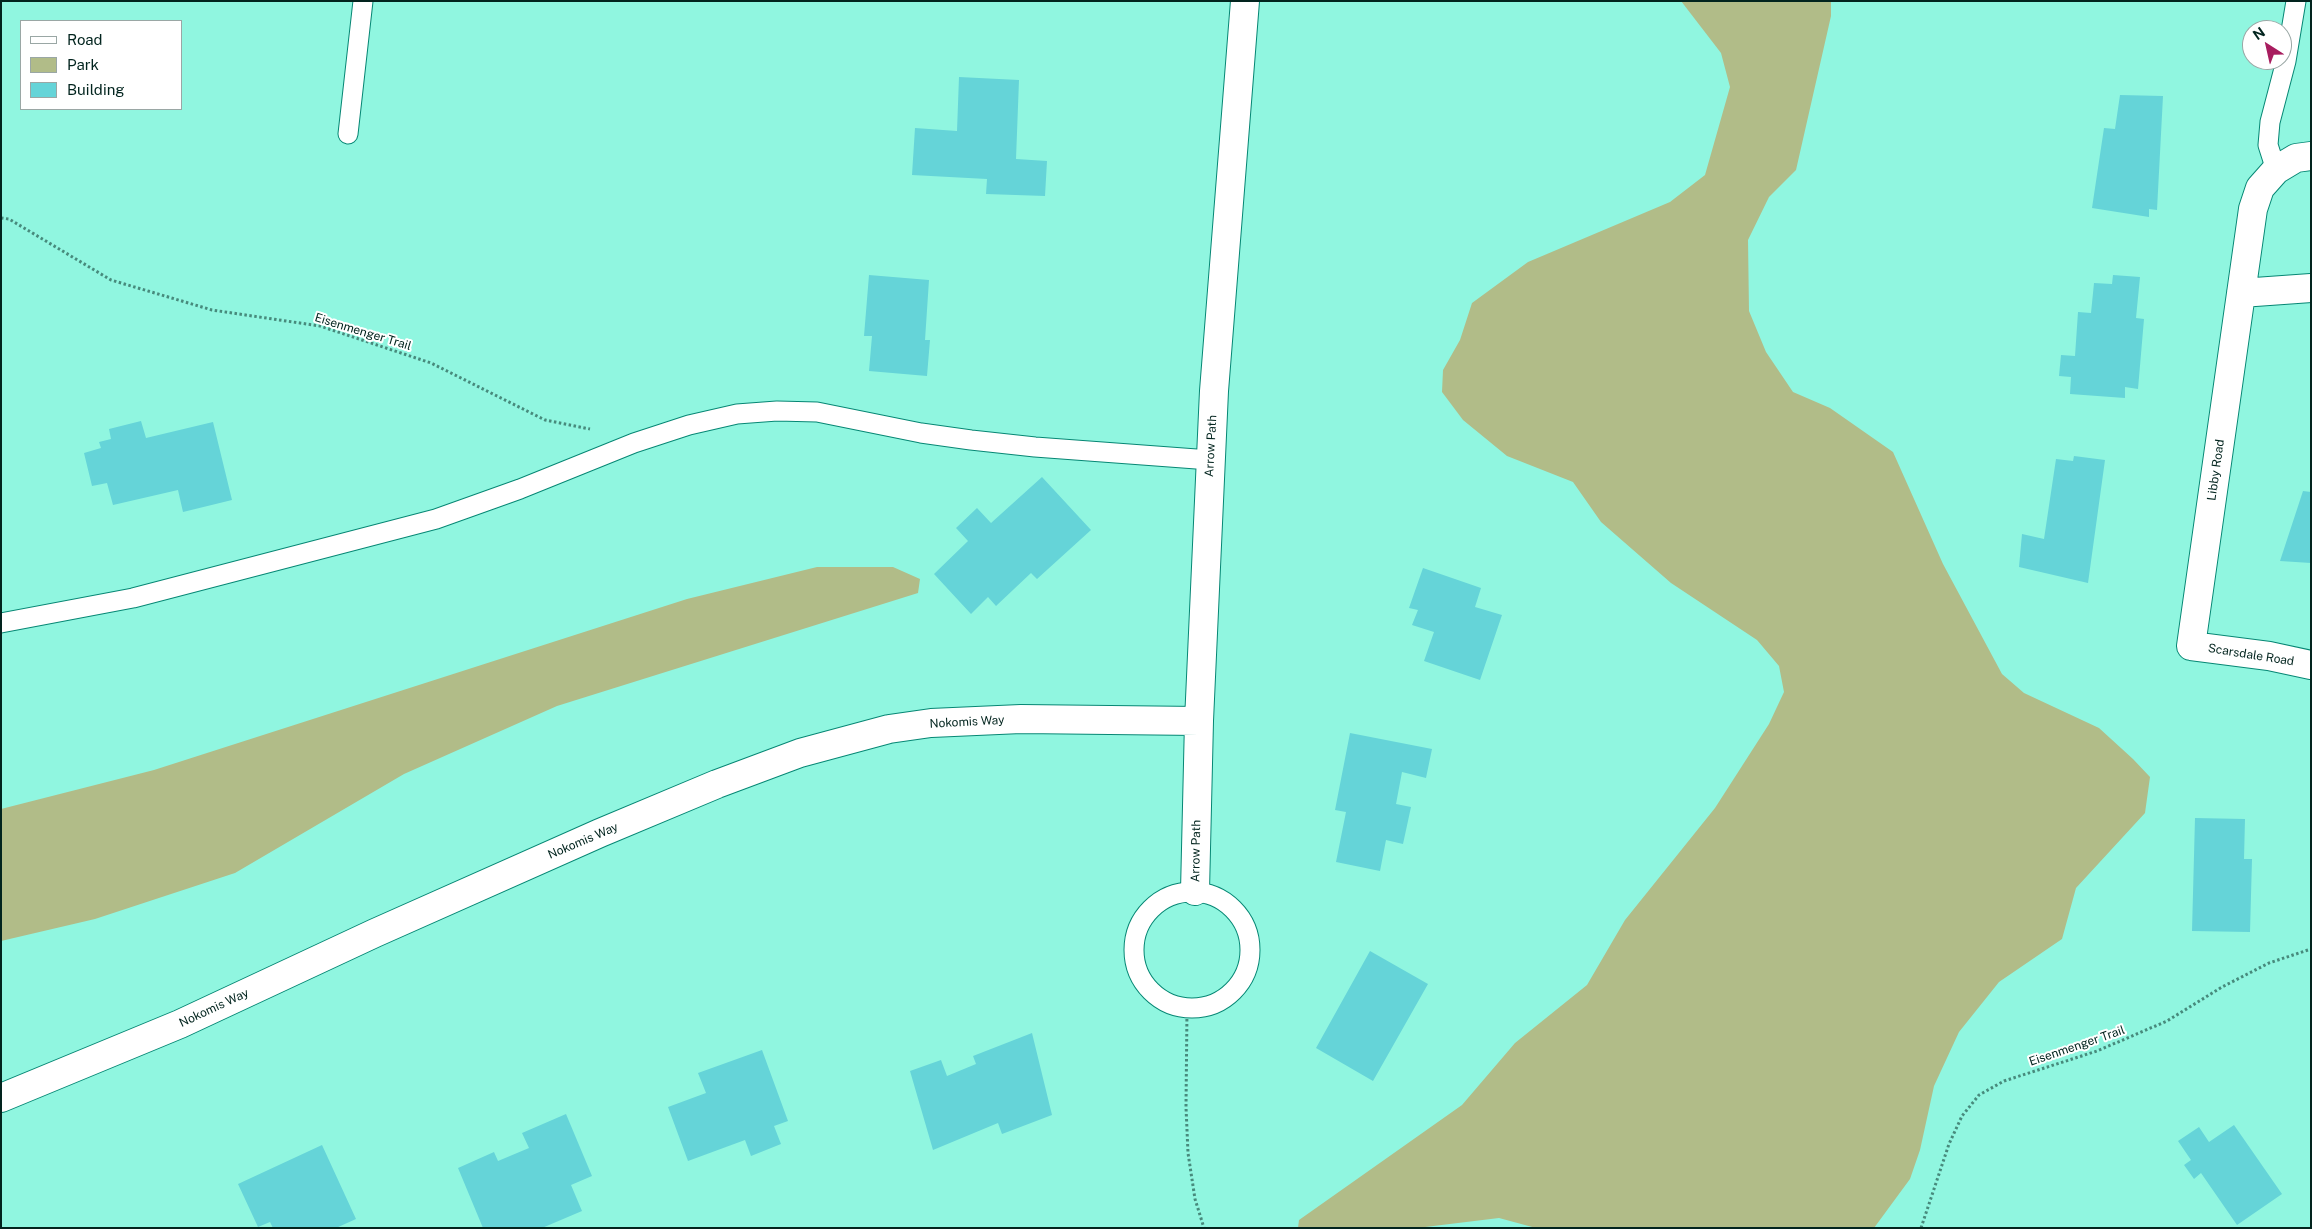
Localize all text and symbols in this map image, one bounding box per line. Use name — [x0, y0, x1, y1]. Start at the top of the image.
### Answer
legend — [20, 20, 182, 110]
north arrow — [2242, 20, 2292, 70]
text: N — [2250, 24, 2268, 43]
text: Road — [67, 31, 103, 48]
text: Park — [67, 56, 99, 73]
text: Building — [67, 81, 125, 98]
street label: Eisenmenger Trail — [313, 310, 413, 354]
street label: Arrow Path — [1202, 415, 1220, 477]
street label: Libby Road — [2205, 438, 2227, 502]
street label: Scarsdale Road — [2207, 641, 2295, 669]
street label: Nokomis Way — [929, 713, 1005, 731]
street label: Nokomis Way — [546, 820, 620, 862]
street label: Arrow Path — [1188, 820, 1204, 882]
street label: Nokomis Way — [177, 986, 251, 1030]
street label: Eisenmenger Trail — [2027, 1023, 2127, 1069]

